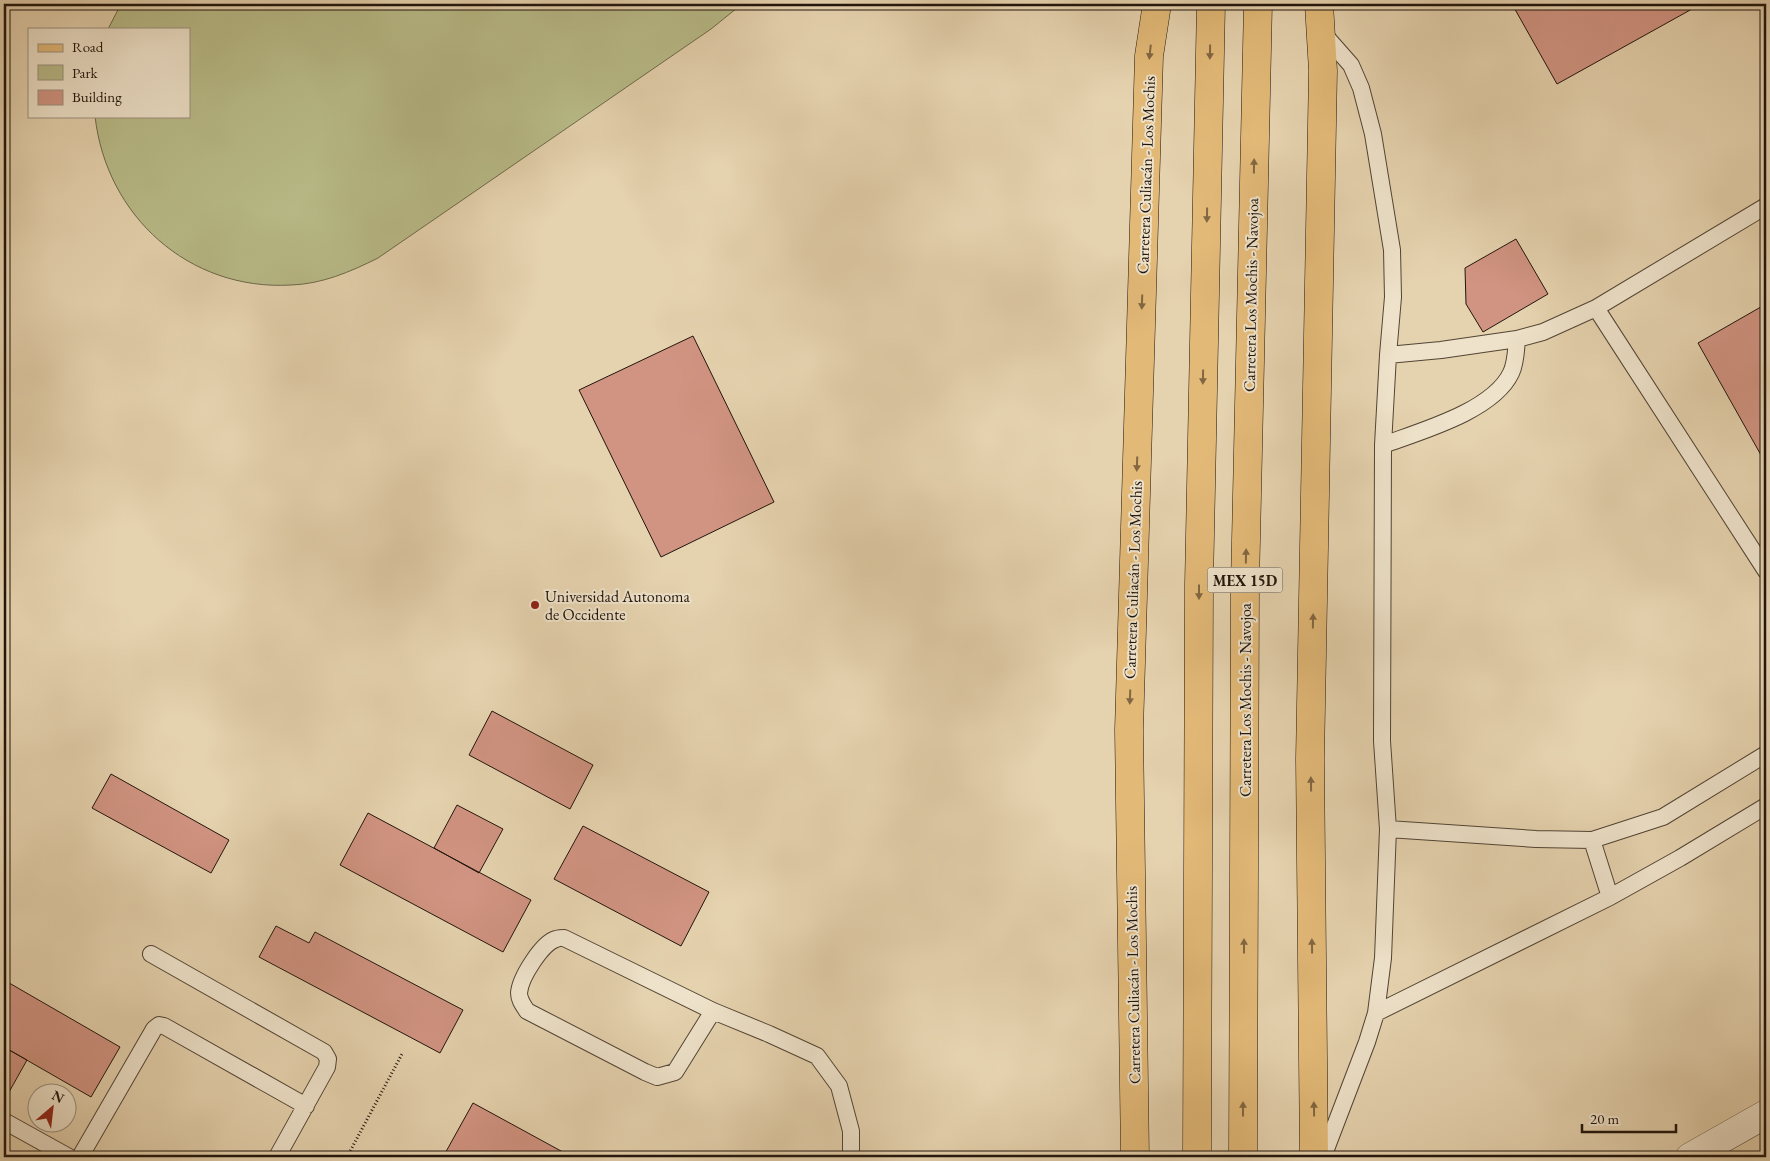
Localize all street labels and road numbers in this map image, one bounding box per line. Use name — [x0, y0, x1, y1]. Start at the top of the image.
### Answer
street label: Carretera Culiacán - Los Mochis — [1132, 76, 1160, 274]
street label: Carretera Los Mochis - Navojoa — [1239, 197, 1263, 392]
street label: Carretera Culiacán - Los Mochis — [1119, 481, 1147, 679]
road number: MEX 15D — [1208, 568, 1282, 592]
street label: Carretera Los Mochis - Navojoa — [1235, 602, 1256, 797]
street label: Carretera Culiacán - Los Mochis — [1121, 886, 1145, 1084]

